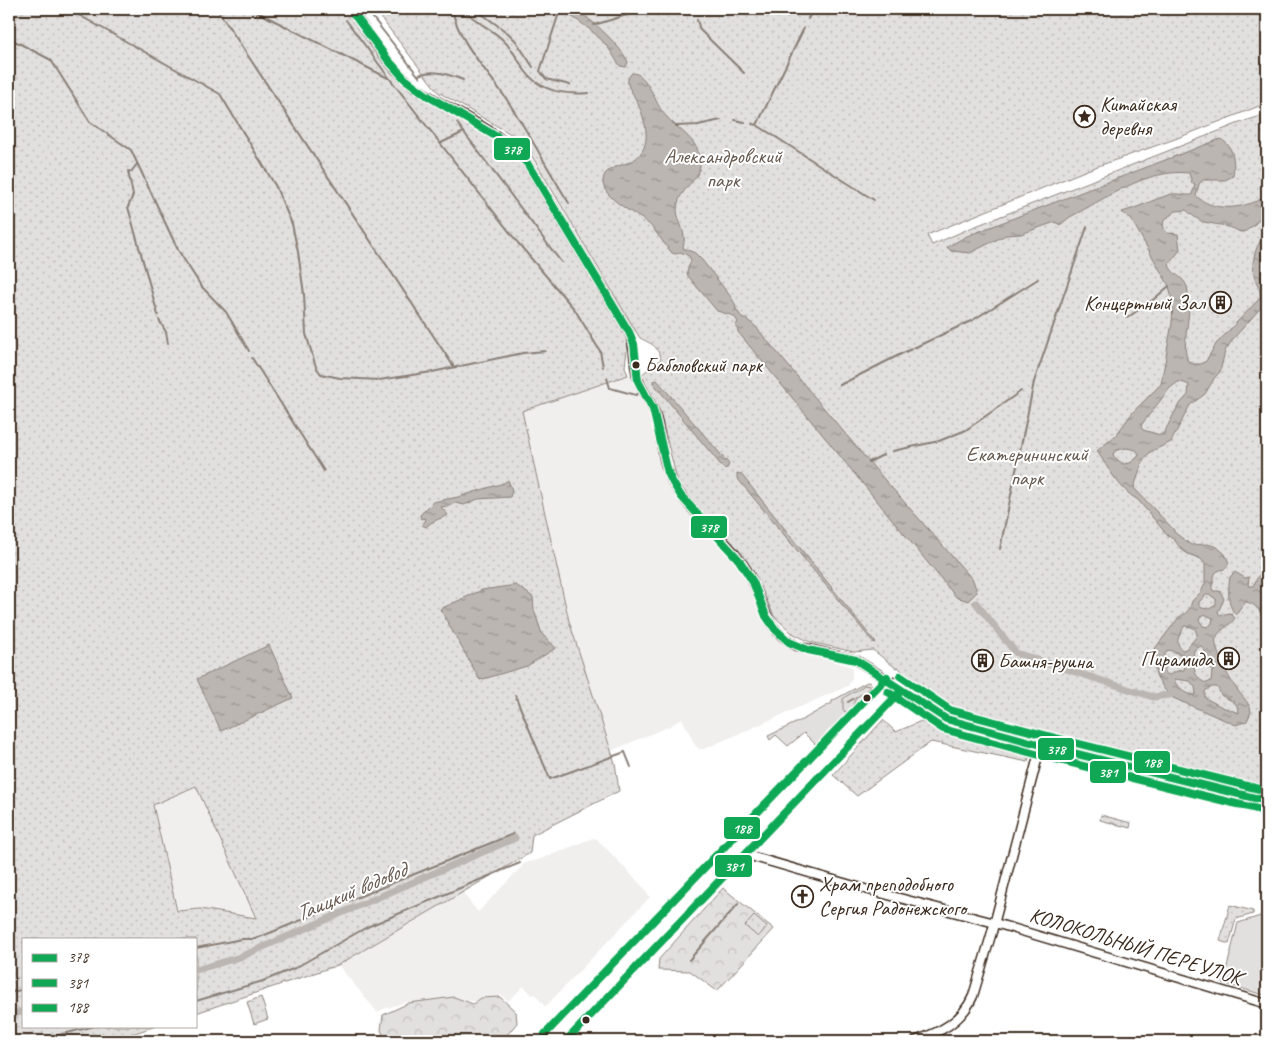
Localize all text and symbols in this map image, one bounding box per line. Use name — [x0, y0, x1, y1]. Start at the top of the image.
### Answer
place label: Китайская деревня — [1100, 91, 1177, 141]
place icon: Китайская деревня — [1072, 104, 1096, 128]
line badge: 378 — [493, 137, 531, 161]
text: 378 — [503, 141, 523, 158]
park label: Александровский парк — [664, 143, 783, 193]
place label: Концертный Зал — [1084, 290, 1207, 316]
building icon: Концертный Зал — [1209, 291, 1233, 315]
place label: Баболовский парк — [645, 353, 764, 378]
marker: Баболовский парк — [631, 360, 641, 370]
park label: Екатерининский парк — [966, 441, 1089, 491]
line badge: 378 — [690, 515, 728, 539]
text: 378 — [700, 519, 720, 536]
place label: Пирамида — [1140, 646, 1215, 672]
building icon: Пирамида — [1217, 647, 1241, 671]
place label: Башня-руина — [998, 648, 1095, 674]
building icon: Башня-руина — [970, 649, 994, 673]
unlabelled marker — [862, 693, 872, 703]
line badge: 378 — [1037, 737, 1075, 761]
text: 378 — [1047, 741, 1067, 758]
line badge: 188 — [1133, 750, 1171, 774]
text: 188 — [1143, 754, 1163, 771]
line badge: 381 — [1089, 760, 1127, 784]
text: 381 — [1099, 764, 1119, 781]
line badge: 188 — [723, 816, 761, 840]
text: 188 — [733, 820, 753, 837]
water label: Таицкий водовод — [291, 854, 415, 928]
line badge: 381 — [714, 854, 753, 878]
text: 381 — [725, 858, 745, 875]
place label: Храм преподобного Сергия Радонежского — [819, 871, 969, 921]
church icon: Храм преподобного Сергия Радонежского — [791, 884, 815, 908]
street label: КОЛОКОЛЬНЫЙ ПЕРЕУЛОК — [1027, 901, 1250, 992]
legend — [22, 938, 198, 1028]
text: 378 — [68, 948, 90, 967]
text: 381 — [68, 974, 90, 993]
text: 188 — [68, 998, 90, 1017]
unlabelled marker — [581, 1015, 591, 1025]

